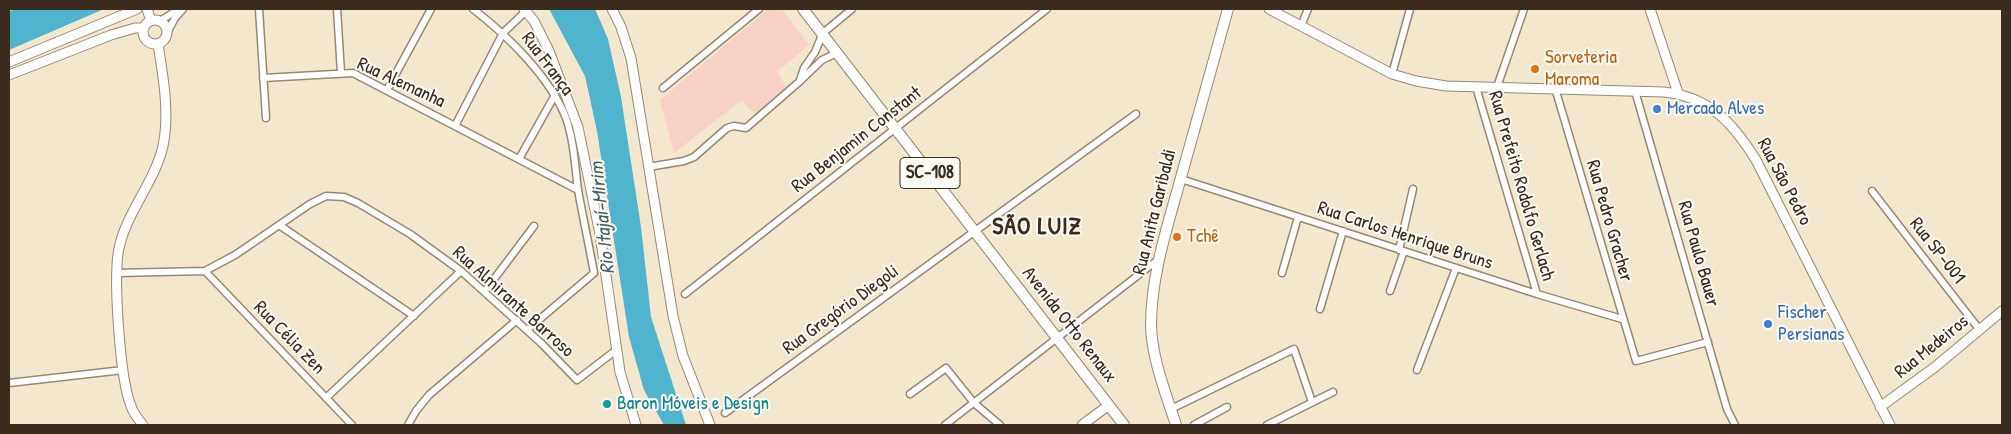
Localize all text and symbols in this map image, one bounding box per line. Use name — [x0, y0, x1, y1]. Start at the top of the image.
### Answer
street label: Rua França — [516, 28, 578, 100]
place label: Sorveteria Maroma — [1545, 47, 1617, 91]
street label: Rua Alemanha — [353, 53, 449, 113]
marker: Sorveteria Maroma — [1529, 63, 1541, 75]
street label: Rua Benjamin Constant — [787, 82, 927, 198]
street label: Rua Prefeito Rodolfo Gerlach — [1483, 88, 1559, 284]
place label: Mercado Alves — [1667, 98, 1764, 120]
marker: Mercado Alves — [1651, 103, 1663, 115]
street label: Rua São Pedro — [1752, 135, 1816, 229]
street label: Rua Anita Garibaldi — [1128, 147, 1182, 277]
street label: Rua Pedro Gracher — [1581, 157, 1637, 285]
road number: SC-108 — [900, 158, 960, 188]
water label: Rio Itajaí-Mirim — [585, 161, 621, 275]
street label: Rua Carlos Henrique Bruns — [1314, 197, 1496, 275]
street label: Rua Paulo Bauer — [1672, 199, 1724, 309]
street label: Rua SP-001 — [1904, 213, 1970, 289]
district label: SÃO LUIZ — [991, 214, 1083, 242]
place label: Tchê — [1187, 226, 1219, 248]
marker: Tchê — [1171, 231, 1183, 243]
street label: Rua Almirante Barroso — [448, 241, 578, 363]
street label: Rua Gregório Diegoli — [778, 260, 904, 360]
street label: Avenida Otto Renaux — [1017, 263, 1121, 387]
street label: Rua Célia Zen — [249, 297, 329, 379]
place label: Fischer Persianas — [1778, 302, 1844, 346]
street label: Rua Medeiros — [1890, 310, 1974, 384]
marker: Fischer Persianas — [1762, 318, 1774, 330]
place label: Baron Móveis e Design — [617, 393, 769, 415]
marker: Baron Móveis e Design — [601, 398, 613, 410]

